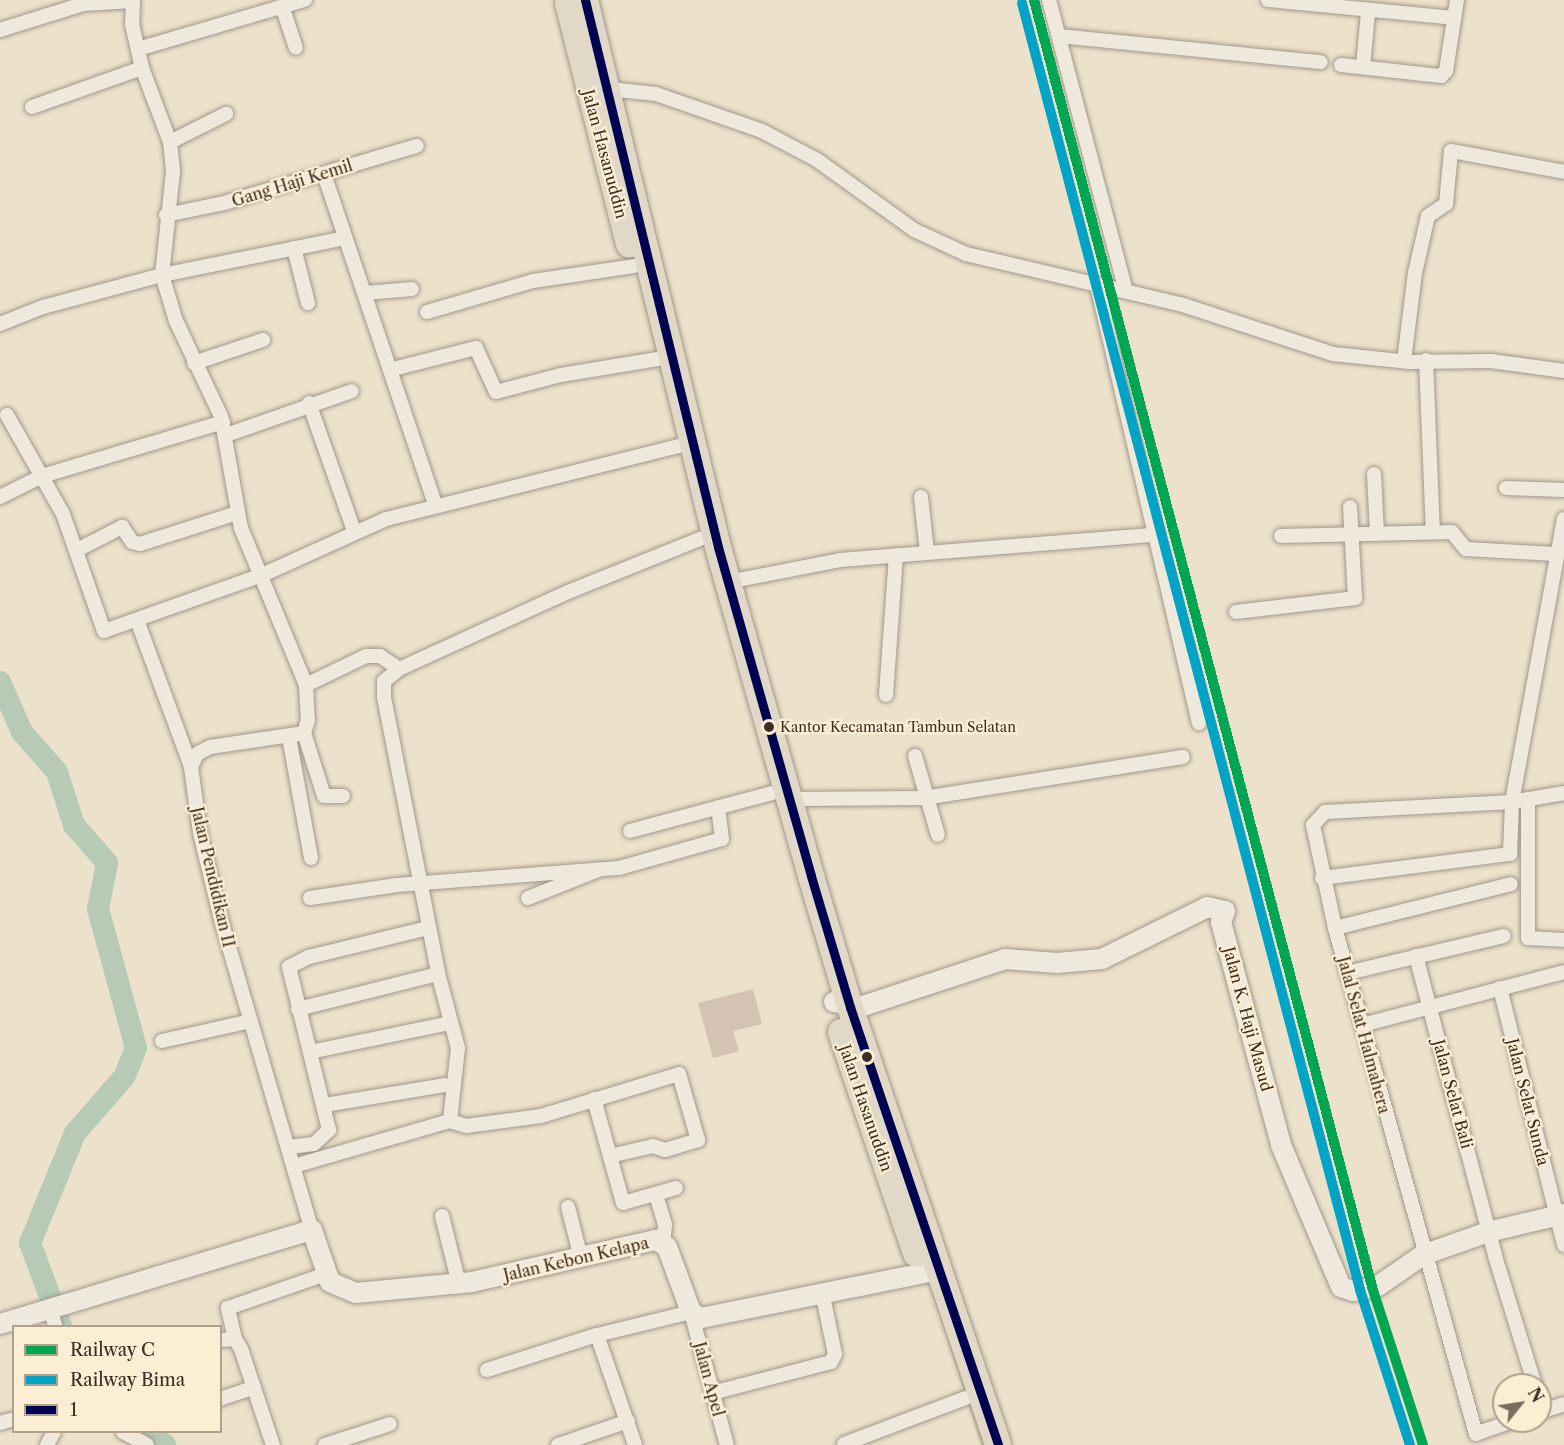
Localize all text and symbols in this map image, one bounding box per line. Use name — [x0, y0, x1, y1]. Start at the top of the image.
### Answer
street label: Jalan Hasanuddin — [579, 87, 631, 221]
street label: Gang Haji Kemil — [229, 156, 355, 210]
place label: Kantor Kecamatan Tambun Selatan — [780, 719, 1017, 735]
marker: Kantor Kecamatan Tambun Selatan — [763, 721, 775, 733]
street label: Jalan Pendidikan II — [188, 805, 238, 949]
street label: Jalan K. Haji Masud — [1219, 945, 1277, 1093]
street label: Jalal Selat Halmahera — [1334, 954, 1394, 1116]
street label: Jalan Selat Sunda — [1503, 1036, 1553, 1168]
street label: Jalan Selat Bali — [1429, 1037, 1477, 1151]
street label: Jalan Hasanuddin — [835, 1042, 897, 1174]
unlabelled marker — [861, 1051, 873, 1063]
street label: Jalan Kebon Kelapa — [501, 1233, 651, 1285]
legend — [12, 1325, 222, 1433]
text: Railway C — [70, 1339, 155, 1361]
street label: Jalan Apel — [690, 1339, 728, 1419]
text: Railway Bima — [70, 1369, 185, 1391]
north arrow — [1492, 1373, 1552, 1433]
text: N — [1524, 1384, 1548, 1406]
text: 1 — [70, 1399, 78, 1421]

